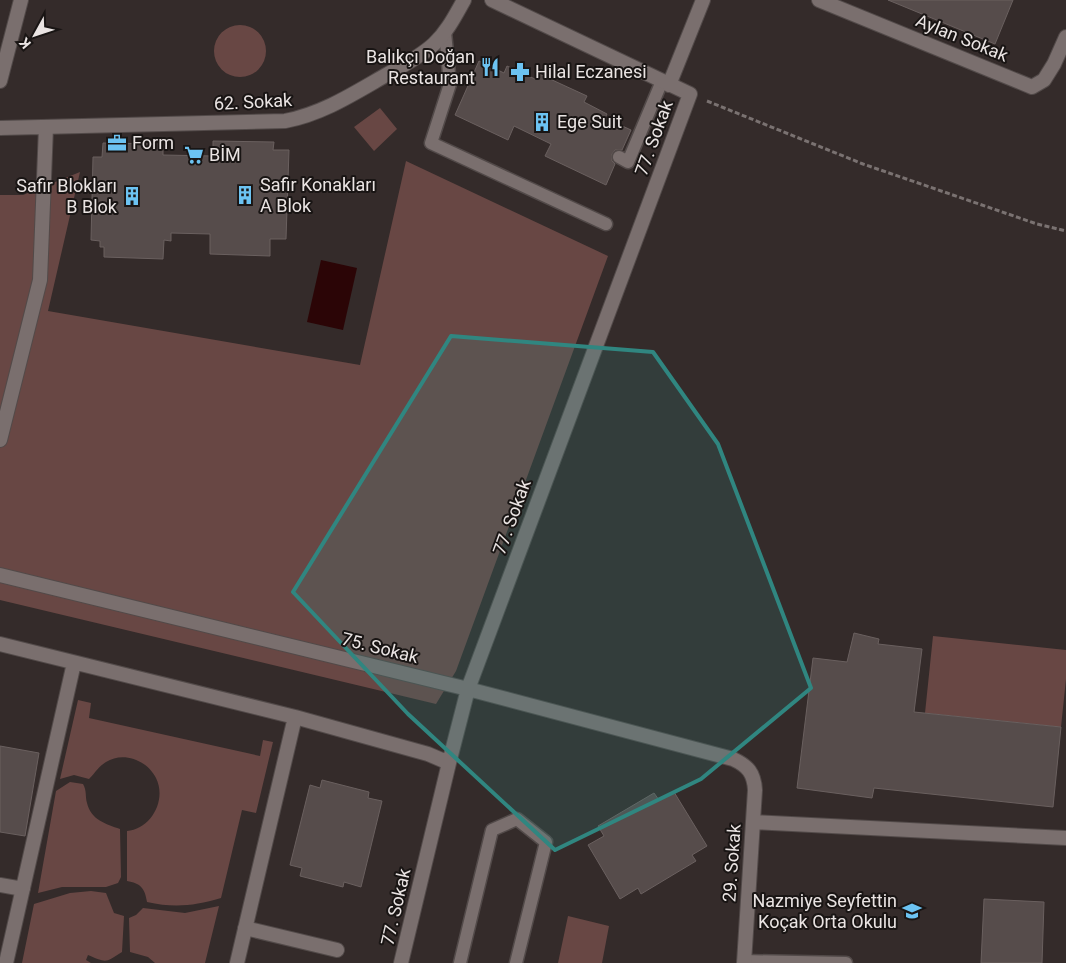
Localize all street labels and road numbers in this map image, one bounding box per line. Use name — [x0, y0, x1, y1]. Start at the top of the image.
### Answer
street label: Aylan Sokak — [913, 10, 1012, 66]
street label: 62. Sokak — [213, 89, 294, 114]
street label: 77. Sokak — [630, 97, 677, 178]
street label: 77. Sokak — [488, 476, 535, 557]
street label: 75. Sokak — [340, 628, 422, 667]
street label: 29. Sokak — [718, 822, 745, 903]
street label: 77. Sokak — [376, 865, 415, 947]

